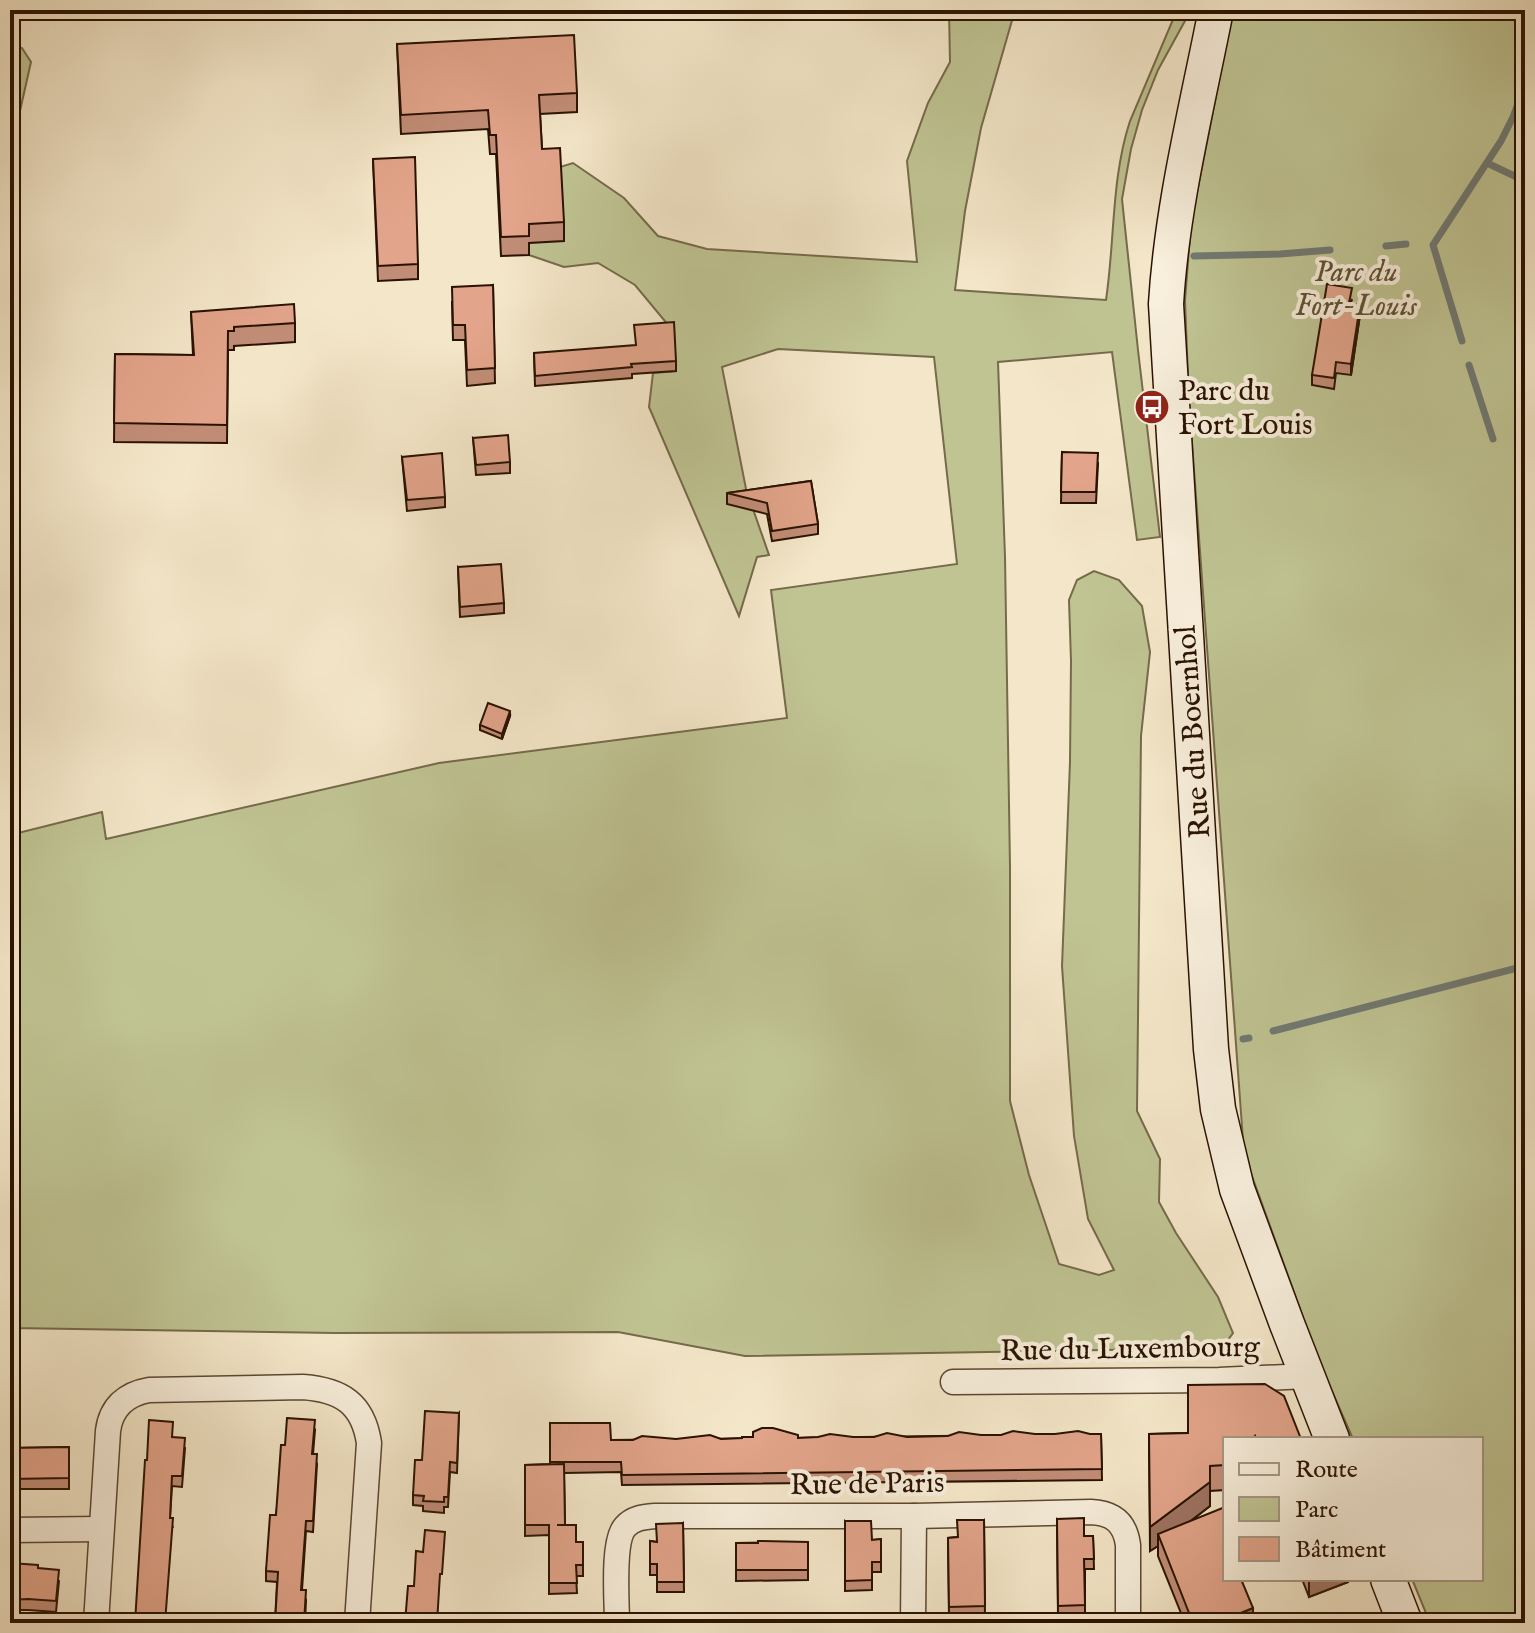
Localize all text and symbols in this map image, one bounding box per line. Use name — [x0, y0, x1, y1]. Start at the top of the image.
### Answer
park label: Parc du Fort-Louis — [1295, 254, 1417, 326]
place label: Parc du Fort Louis — [1178, 373, 1313, 445]
bus stop icon: Parc du Fort Louis — [1133, 388, 1171, 426]
street label: Rue du Boernhol — [1168, 623, 1220, 840]
street label: Rue du Luxembourg — [1000, 1329, 1261, 1371]
legend — [1223, 1437, 1483, 1581]
text: Route — [1295, 1455, 1358, 1486]
street label: Rue de Paris — [789, 1465, 945, 1505]
text: Parc — [1295, 1495, 1338, 1526]
text: Bâtiment — [1295, 1535, 1386, 1566]

